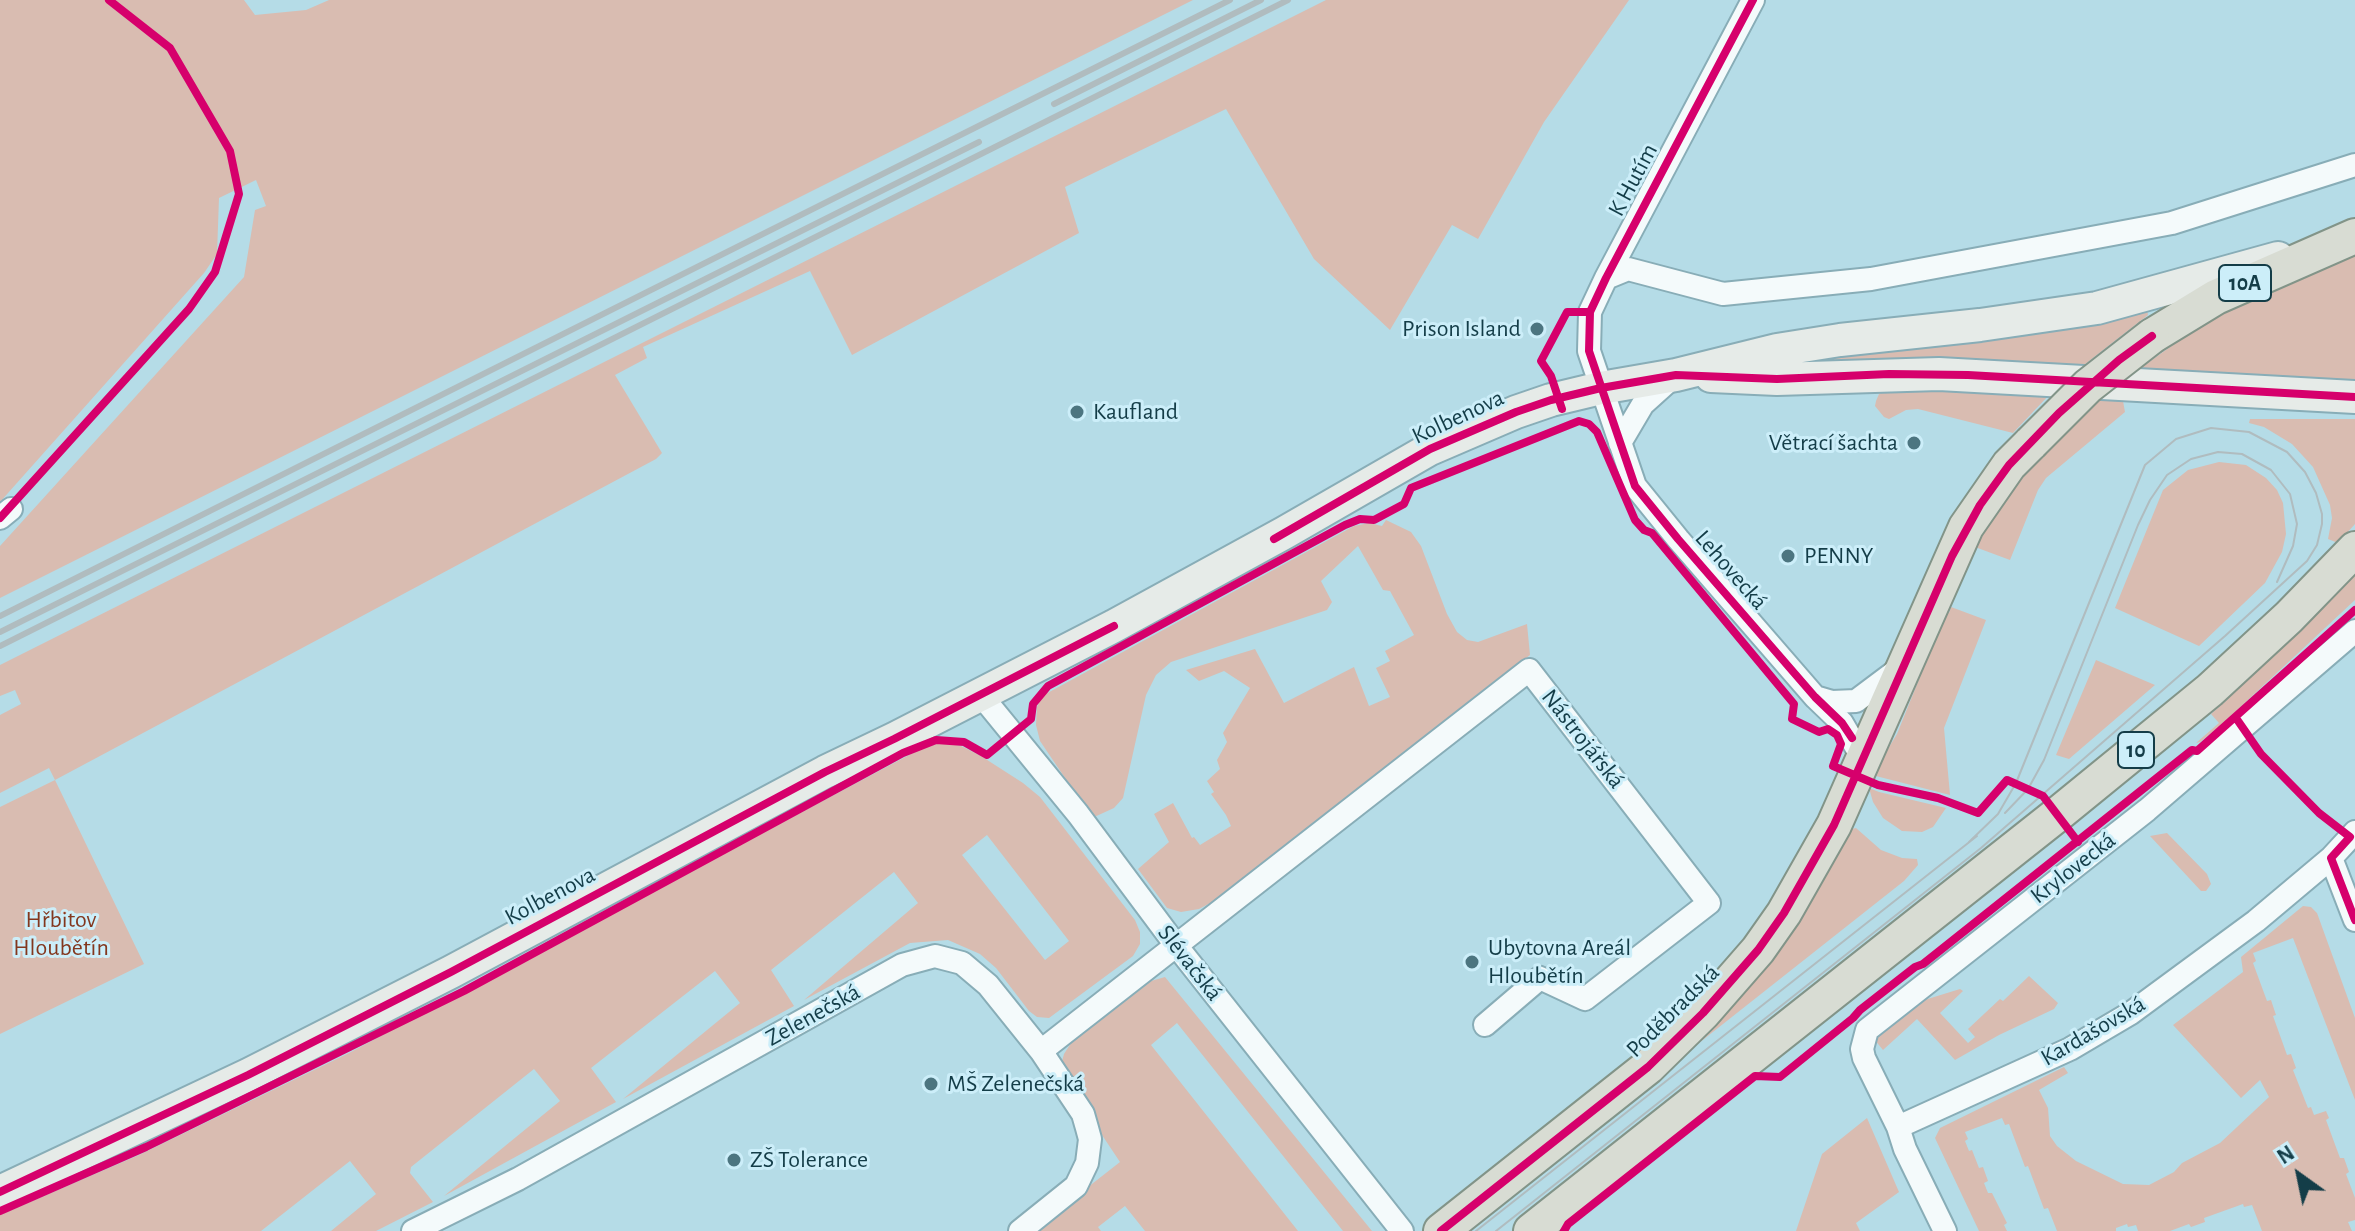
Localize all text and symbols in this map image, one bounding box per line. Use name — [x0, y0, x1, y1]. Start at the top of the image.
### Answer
street label: K Hutím — [1602, 139, 1664, 221]
road number: 10A — [2219, 265, 2271, 301]
place label: Prison Island — [1402, 315, 1521, 343]
marker: Prison Island — [1528, 320, 1546, 338]
street label: Kolbenova — [1407, 383, 1509, 451]
place label: Kaufland — [1093, 398, 1178, 426]
marker: Kaufland — [1068, 403, 1086, 421]
place label: Větrací šachta — [1769, 429, 1898, 457]
marker: Větrací šachta — [1905, 434, 1923, 452]
street label: Lehovecká — [1689, 524, 1773, 616]
place label: PENNY — [1804, 542, 1874, 570]
marker: PENNY — [1779, 547, 1797, 565]
street label: Nástrojářská — [1535, 683, 1631, 795]
road number: 10 — [2118, 732, 2154, 768]
street label: Krylovecká — [2025, 826, 2121, 910]
street label: Kolbenova — [500, 860, 600, 932]
park label: Hřbitov Hloubětín — [13, 906, 109, 962]
street label: Slévačská — [1151, 919, 1229, 1007]
place label: Ubytovna Areál Hloubětín — [1488, 934, 1631, 990]
marker: Ubytovna Areál Hloubětín — [1463, 953, 1481, 971]
street label: Poděbradská — [1620, 958, 1726, 1064]
street label: Zelenečská — [761, 977, 865, 1053]
street label: Kardašovská — [2036, 990, 2150, 1072]
place label: MŠ Zelenečská — [947, 1070, 1084, 1098]
marker: MŠ Zelenečská — [922, 1075, 940, 1093]
north arrow — [2259, 1135, 2339, 1215]
text: N — [2274, 1141, 2298, 1168]
place label: ZŠ Tolerance — [750, 1146, 868, 1174]
marker: ZŠ Tolerance — [725, 1151, 743, 1169]

